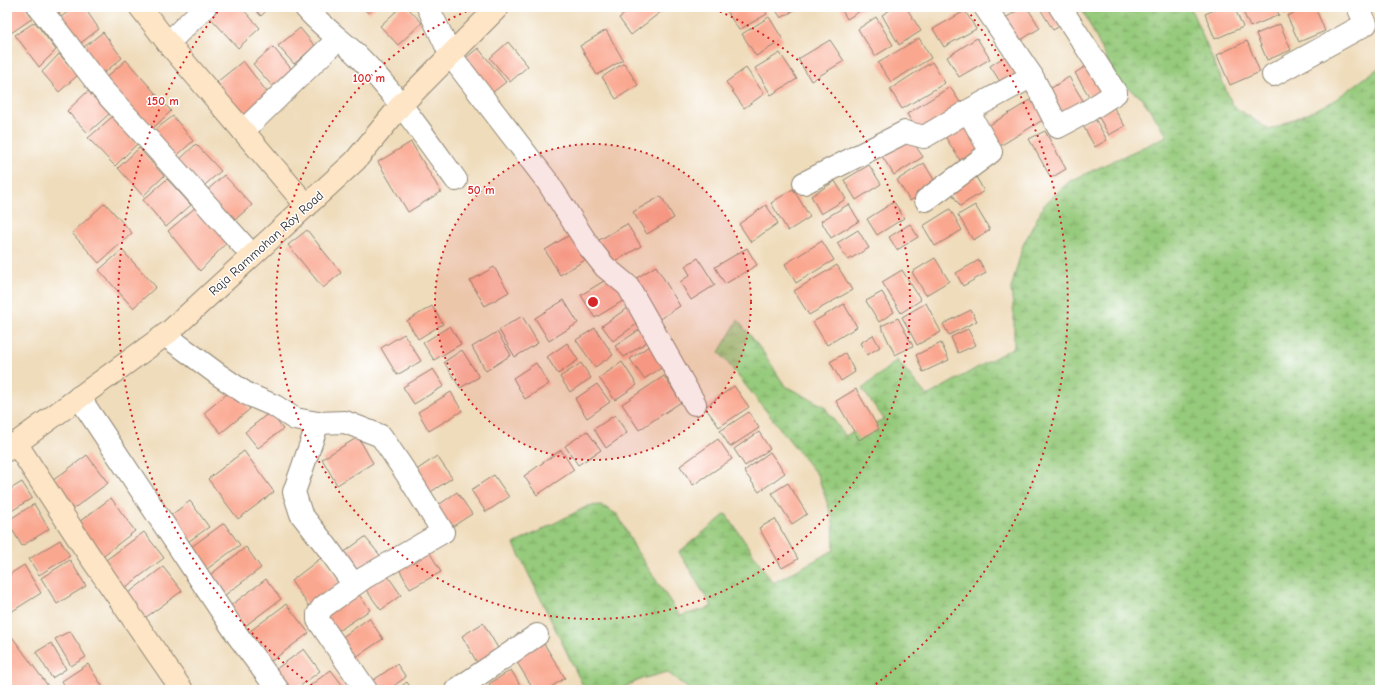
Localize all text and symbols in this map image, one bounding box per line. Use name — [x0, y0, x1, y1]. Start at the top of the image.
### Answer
text: 100 m — [353, 71, 385, 85]
text: 150 m — [147, 94, 179, 108]
text: 50 m — [467, 183, 495, 197]
street label: Raja Rammohan Roy Road — [206, 188, 326, 298]
centre of rings — [586, 295, 600, 309]

